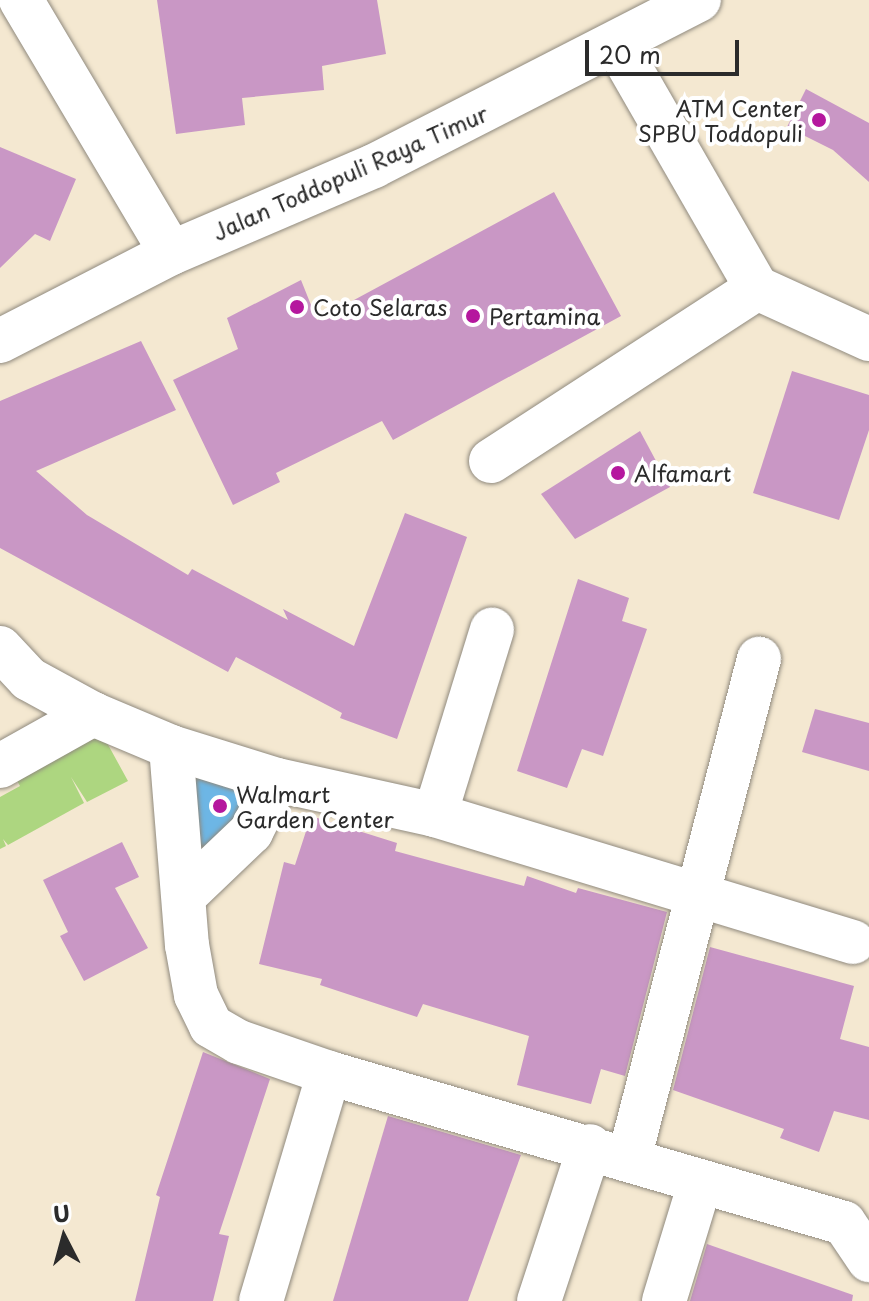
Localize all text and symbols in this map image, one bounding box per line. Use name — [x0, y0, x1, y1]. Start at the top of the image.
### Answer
scale bar — [589, 24, 743, 74]
text: 20 m — [599, 36, 661, 72]
place label: ATM Center SPBU Toddopuli — [638, 94, 803, 146]
street label: Jalan Toddopuli Raya Timur — [209, 99, 491, 245]
marker: ATM Center SPBU Toddopuli — [810, 111, 828, 129]
place label: Coto Selaras — [313, 294, 448, 320]
marker: Coto Selaras — [288, 298, 306, 316]
place label: Pertamina — [489, 303, 600, 329]
marker: Pertamina — [464, 307, 482, 325]
place label: Alfamart — [634, 460, 731, 486]
marker: Alfamart — [609, 464, 627, 482]
place label: Walmart Garden Center — [236, 780, 394, 832]
marker: Walmart Garden Center — [211, 797, 229, 815]
text: U — [51, 1195, 71, 1230]
north arrow — [24, 1197, 104, 1277]

